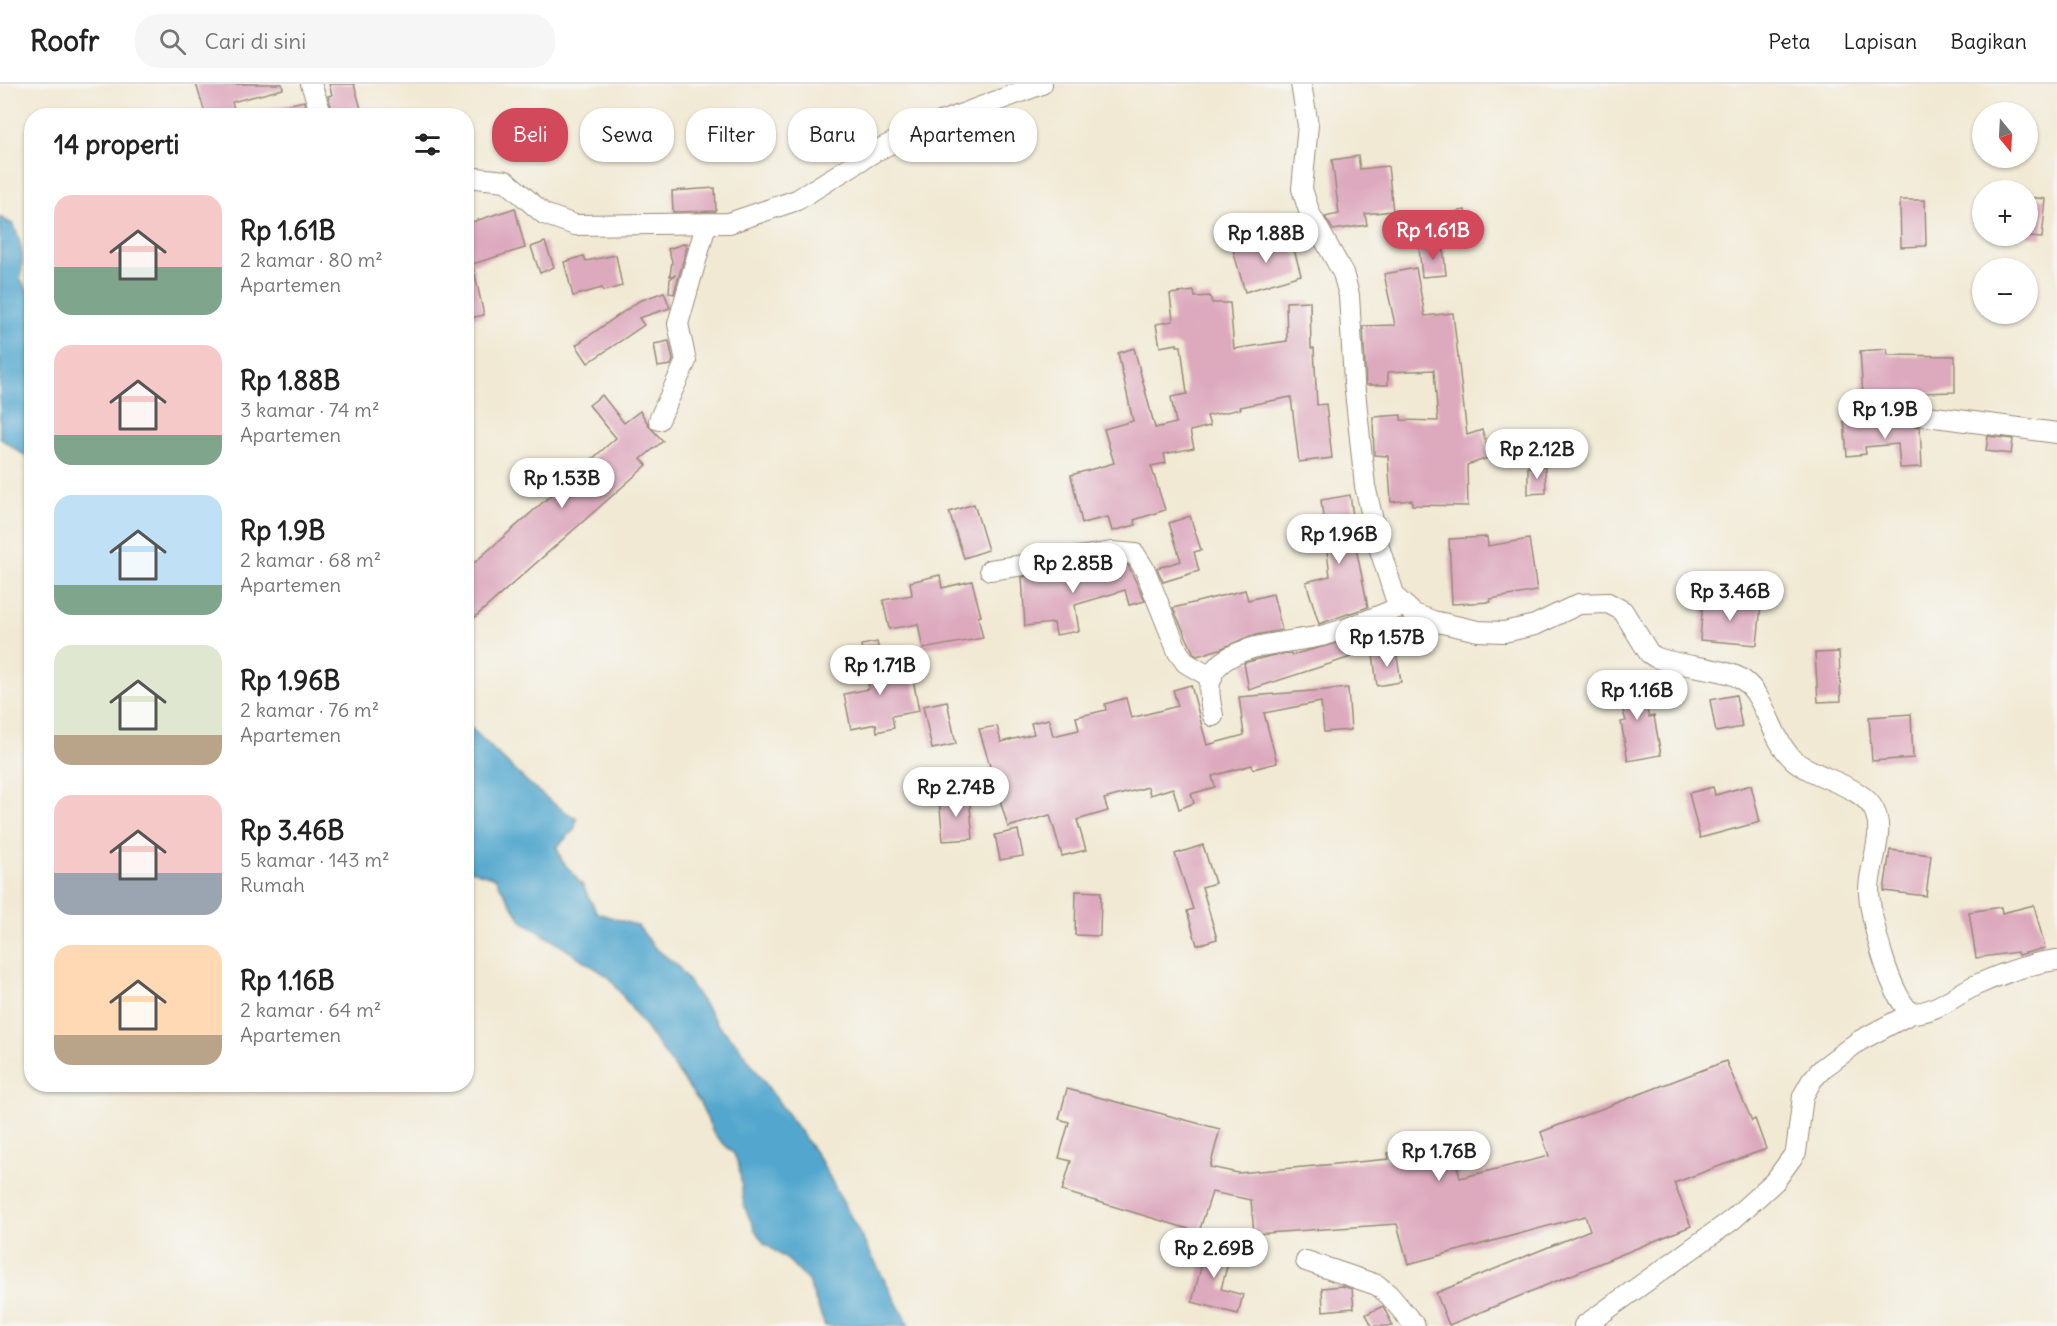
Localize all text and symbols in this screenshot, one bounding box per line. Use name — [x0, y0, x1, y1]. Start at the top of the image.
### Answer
search box — [135, 14, 555, 68]
text: Roofr — [30, 23, 99, 59]
icon: search — [156, 25, 189, 58]
text: Cari di sini — [204, 27, 306, 55]
text: Peta — [1768, 28, 1811, 55]
text: Lapisan — [1844, 28, 1917, 55]
text: Bagikan — [1950, 28, 2027, 55]
north arrow — [1972, 102, 2038, 168]
map controls — [1972, 102, 2038, 324]
chip: Beli — [492, 108, 568, 162]
chip: Sewa — [580, 108, 674, 162]
chip: Filter — [686, 108, 776, 162]
chip: Baru — [788, 108, 877, 162]
chip: Apartemen — [889, 108, 1037, 162]
text: 14 properti — [54, 128, 179, 161]
icon: filters — [411, 128, 444, 161]
button: + — [1972, 180, 2038, 246]
pin: Rp 1.61B — [1371, 210, 1495, 261]
pin: Rp 1.88B — [1204, 213, 1328, 264]
text: Rp 1.61B — [240, 214, 336, 247]
text: Rp 1.61B — [1396, 217, 1470, 242]
icon: home — [102, 219, 174, 291]
text: Rp 1.88B — [1227, 220, 1305, 245]
text: 2 kamar · 80 m² — [240, 247, 383, 272]
button: − — [1972, 258, 2038, 324]
text: Apartemen — [240, 272, 341, 297]
text: Rp 1.88B — [240, 364, 340, 397]
icon: home — [102, 369, 174, 441]
pin: Rp 1.9B — [1830, 389, 1940, 440]
text: Rp 1.9B — [1852, 396, 1918, 421]
text: 3 kamar · 74 m² — [240, 397, 379, 422]
text: Apartemen — [240, 422, 341, 447]
pin: Rp 2.12B — [1475, 429, 1599, 480]
text: Rp 2.12B — [1499, 436, 1575, 461]
pin: Rp 1.53B — [500, 458, 624, 509]
text: Rp 1.53B — [524, 465, 600, 490]
text: Rp 1.9B — [240, 514, 325, 547]
pin: Rp 1.96B — [1277, 514, 1401, 565]
icon: home — [102, 519, 174, 591]
text: Rp 1.96B — [1300, 521, 1378, 546]
pin: Rp 2.85B — [1011, 543, 1135, 594]
text: 2 kamar · 68 m² — [240, 547, 381, 572]
text: Rp 2.85B — [1033, 550, 1113, 575]
pin: Rp 3.46B — [1668, 571, 1792, 622]
text: Apartemen — [240, 572, 341, 597]
text: Rp 3.46B — [1690, 578, 1770, 603]
pin: Rp 1.57B — [1325, 617, 1449, 668]
text: Rp 1.57B — [1349, 624, 1425, 649]
pin: Rp 1.71B — [818, 645, 942, 696]
text: Rp 1.71B — [844, 652, 916, 677]
text: Rp 1.96B — [240, 664, 340, 697]
icon: home — [102, 669, 174, 741]
pin: Rp 1.16B — [1575, 670, 1699, 721]
text: Rp 1.16B — [1601, 677, 1673, 702]
text: 2 kamar · 76 m² — [240, 697, 379, 722]
text: Apartemen — [240, 722, 341, 747]
pin: Rp 2.74B — [894, 767, 1018, 818]
text: Rp 2.74B — [917, 774, 995, 799]
text: Rp 3.46B — [240, 814, 344, 847]
icon: home — [102, 819, 174, 891]
text: 5 kamar · 143 m² — [240, 847, 389, 872]
text: Rumah — [240, 872, 305, 897]
text: Rp 1.16B — [240, 964, 335, 997]
icon: home — [102, 969, 174, 1041]
text: 2 kamar · 64 m² — [240, 997, 381, 1022]
text: Apartemen — [240, 1022, 341, 1047]
pin: Rp 1.76B — [1377, 1131, 1501, 1182]
text: Rp 1.76B — [1401, 1138, 1477, 1163]
pin: Rp 2.69B — [1152, 1228, 1276, 1279]
text: Rp 2.69B — [1174, 1235, 1254, 1260]

